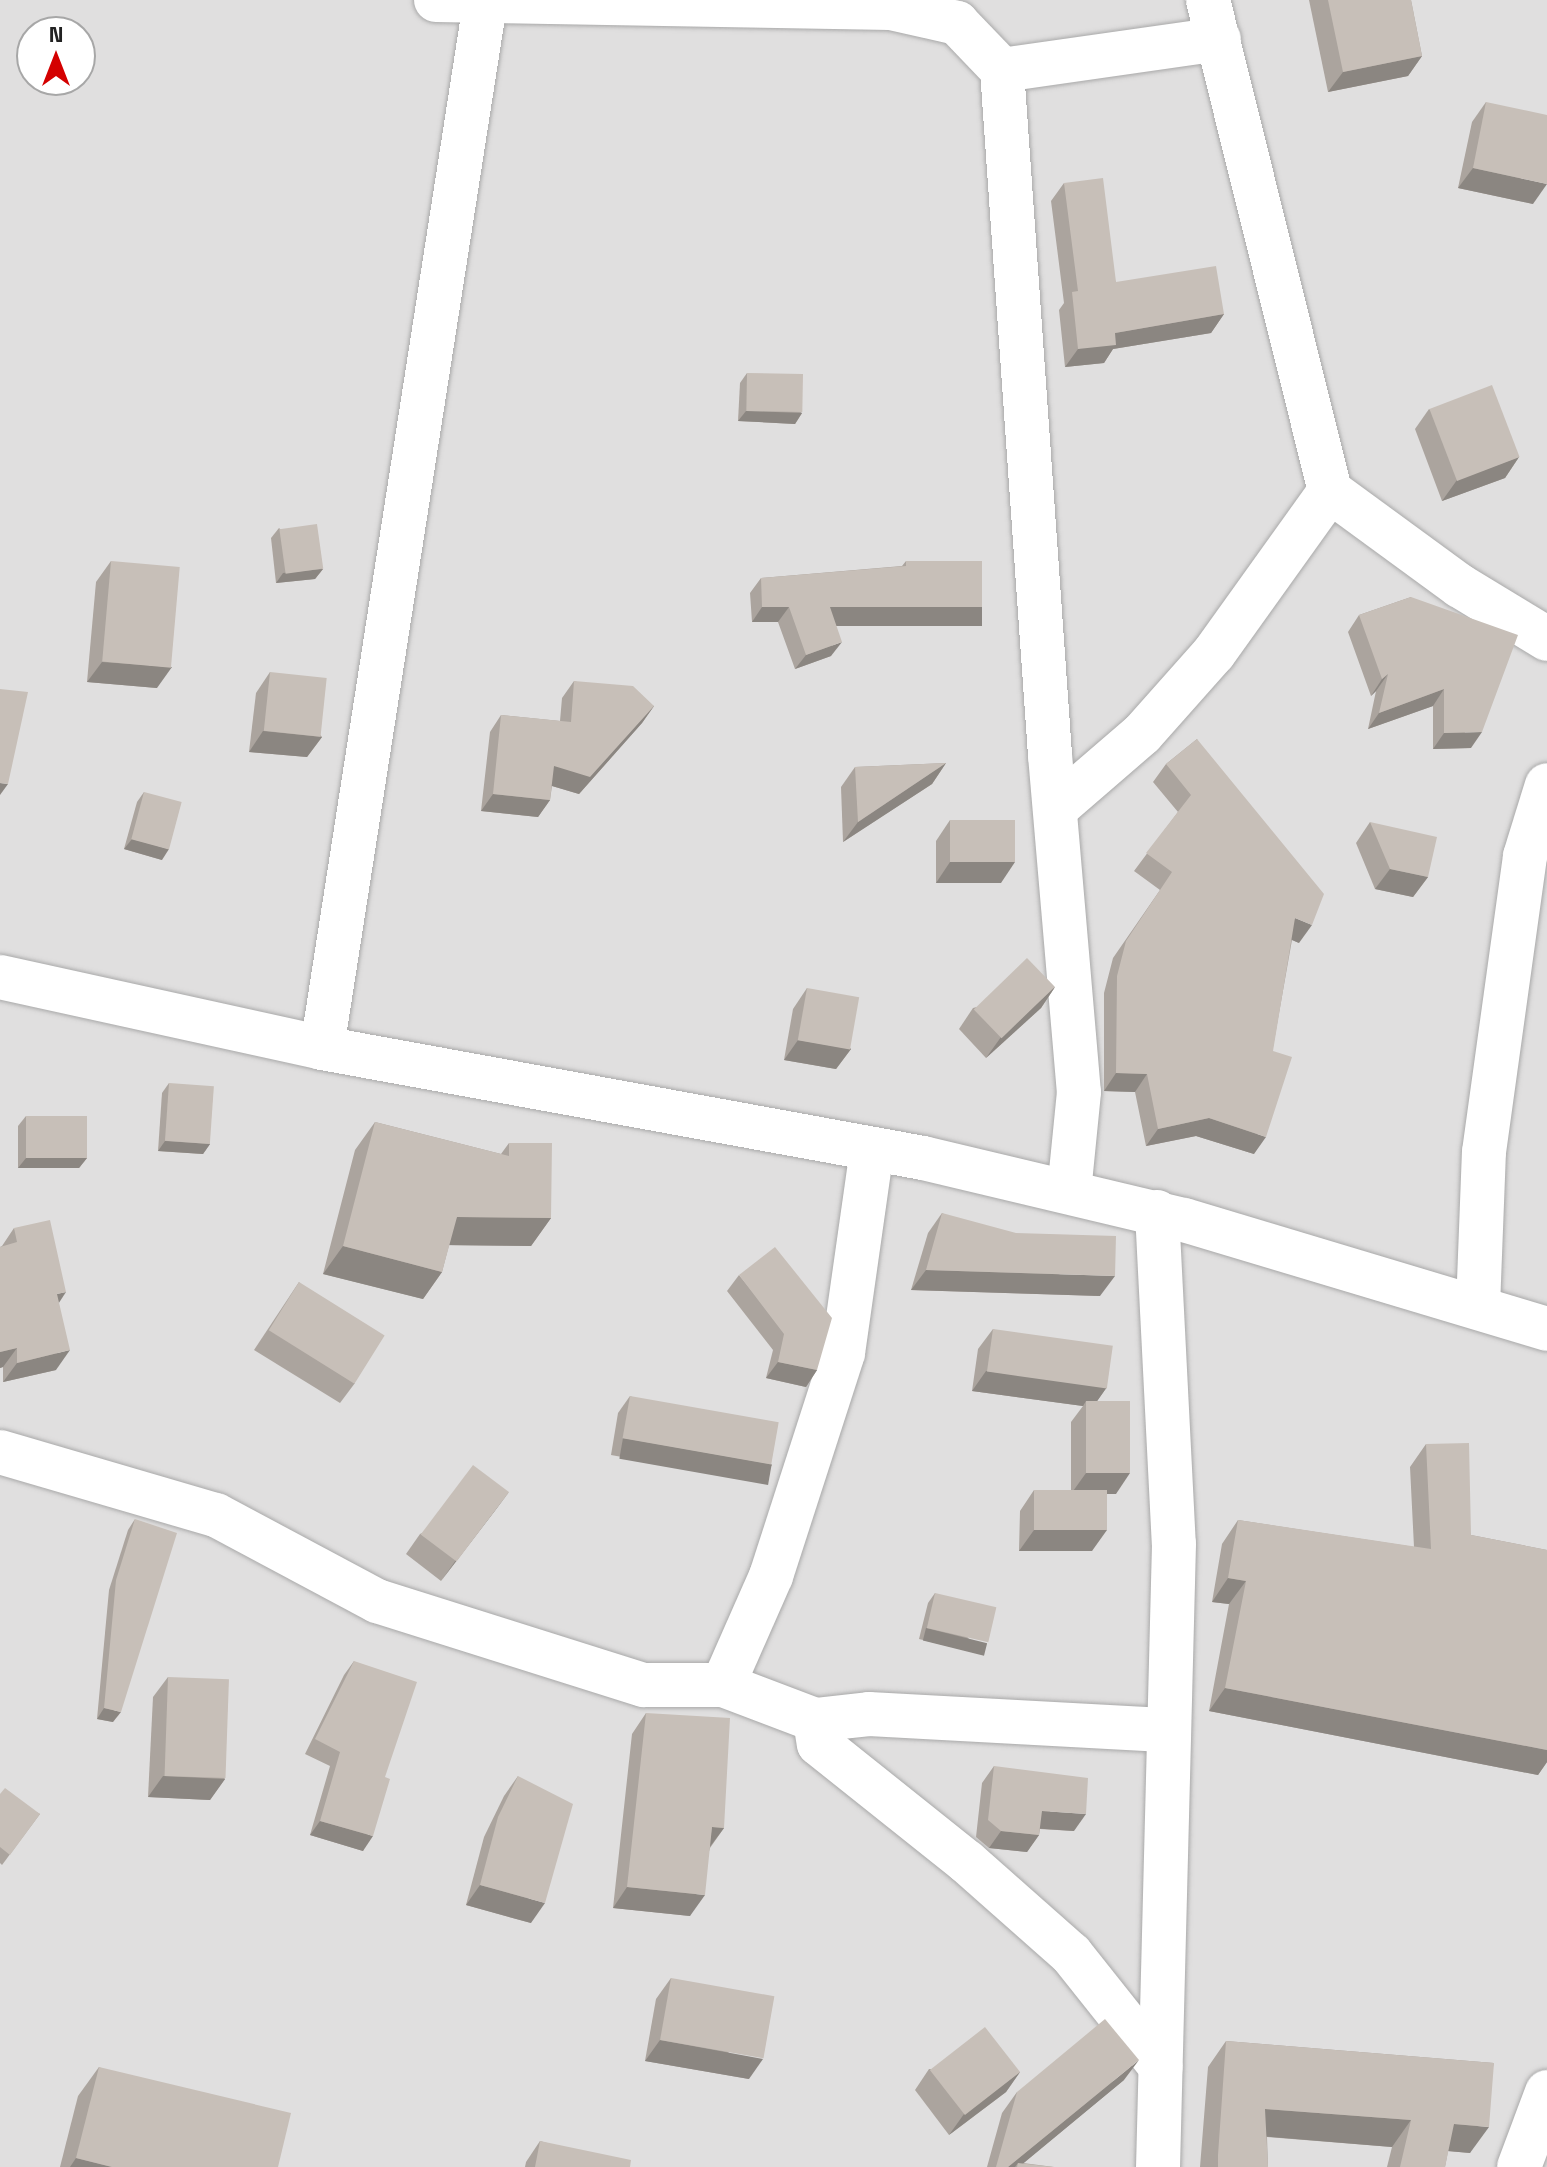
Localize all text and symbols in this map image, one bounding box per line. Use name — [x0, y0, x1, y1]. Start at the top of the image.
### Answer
north arrow — [16, 16, 96, 96]
text: N — [49, 20, 63, 48]

